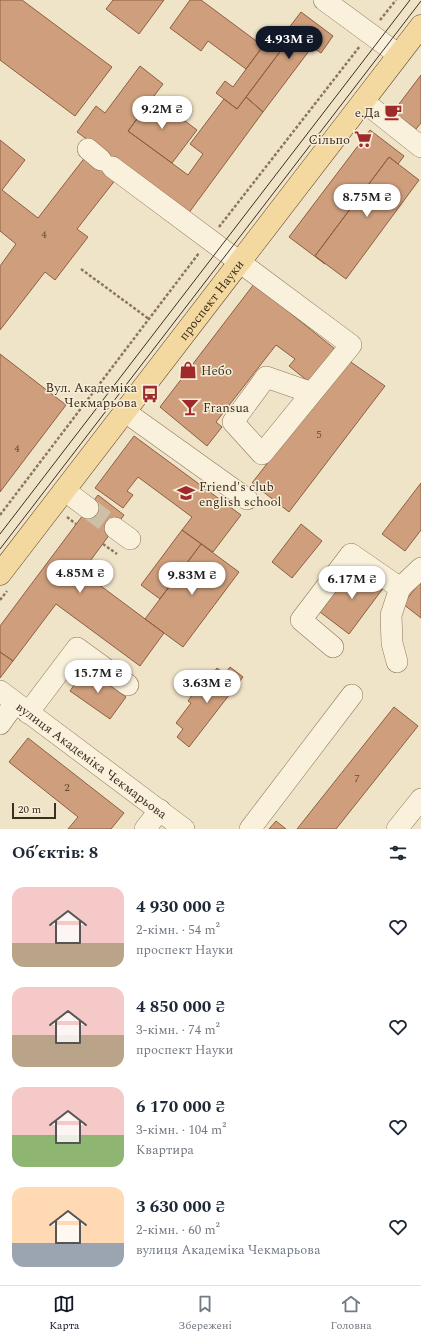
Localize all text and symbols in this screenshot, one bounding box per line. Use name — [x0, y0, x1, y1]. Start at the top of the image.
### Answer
pin: 4.93M ₴ — [252, 26, 326, 60]
text: 4.93M ₴ — [265, 29, 313, 49]
pin: 9.2M ₴ — [129, 96, 195, 130]
text: 9.2M ₴ — [141, 99, 183, 119]
cafe icon: е.Да — [383, 102, 403, 122]
place label: е.Да — [355, 103, 381, 123]
supermarket icon: Сільпо — [353, 129, 373, 149]
place label: Сільпо — [308, 130, 350, 150]
pin: 8.75M ₴ — [330, 184, 404, 218]
text: 8.75M ₴ — [343, 187, 391, 207]
house number: 4 — [41, 226, 47, 243]
street label: проспект Науки — [174, 255, 249, 345]
shop icon: Небо — [178, 360, 198, 380]
place label: Небо — [201, 361, 232, 381]
place label: Вул. Академіка Чекмарьова — [46, 378, 138, 413]
bus stop icon: Вул. Академіка Чекмарьова — [140, 384, 160, 404]
bar icon: Fransua — [180, 397, 200, 417]
place label: Fransua — [203, 398, 250, 418]
house number: 5 — [316, 426, 322, 443]
house number: 4 — [14, 440, 20, 457]
place label: Friend's club english school — [199, 477, 282, 512]
school or university icon: Friend's club english school — [176, 483, 196, 503]
pin: 4.85M ₴ — [43, 560, 117, 594]
pin: 9.83M ₴ — [155, 562, 229, 596]
text: 4.85M ₴ — [56, 563, 104, 583]
text: 9.83M ₴ — [168, 565, 216, 585]
pin: 6.17M ₴ — [315, 566, 389, 600]
text: 6.17M ₴ — [328, 569, 376, 589]
pin: 15.7M ₴ — [61, 660, 135, 694]
text: 15.7M ₴ — [74, 663, 122, 683]
pin: 3.63M ₴ — [170, 670, 244, 704]
text: 3.63M ₴ — [183, 673, 231, 693]
street label: вулиця Академіка Чекмарьова — [12, 697, 172, 825]
house number: 7 — [354, 770, 360, 787]
house number: 2 — [64, 779, 70, 796]
scale bar — [12, 801, 56, 820]
text: 20 m — [18, 801, 41, 818]
text: Об’єктів: 8 — [12, 840, 98, 866]
icon: filters — [387, 842, 409, 864]
text: 4 930 000 ₴ — [136, 894, 225, 920]
icon: home — [44, 903, 92, 951]
icon: heart — [387, 916, 409, 938]
text: 2-кімн. · 54 m² — [136, 920, 220, 940]
text: проспект Науки — [136, 940, 233, 960]
text: 4 850 000 ₴ — [136, 994, 225, 1020]
icon: home — [44, 1003, 92, 1051]
icon: heart — [387, 1016, 409, 1038]
text: 3-кімн. · 74 m² — [136, 1020, 220, 1040]
text: проспект Науки — [136, 1040, 233, 1060]
text: 6 170 000 ₴ — [136, 1094, 225, 1120]
icon: home — [44, 1103, 92, 1151]
icon: heart — [387, 1116, 409, 1138]
text: 3-кімн. · 104 m² — [136, 1120, 226, 1140]
text: Квартира — [136, 1140, 194, 1160]
text: 3 630 000 ₴ — [136, 1194, 225, 1220]
icon: home — [44, 1203, 92, 1251]
icon: heart — [387, 1216, 409, 1238]
text: 2-кімн. · 60 m² — [136, 1220, 220, 1240]
text: вулиця Академіка Чекмарьова — [136, 1240, 321, 1260]
tab: Карта — [49, 1293, 79, 1334]
tab: Збережені — [178, 1293, 232, 1334]
tab: Головна — [331, 1293, 372, 1334]

